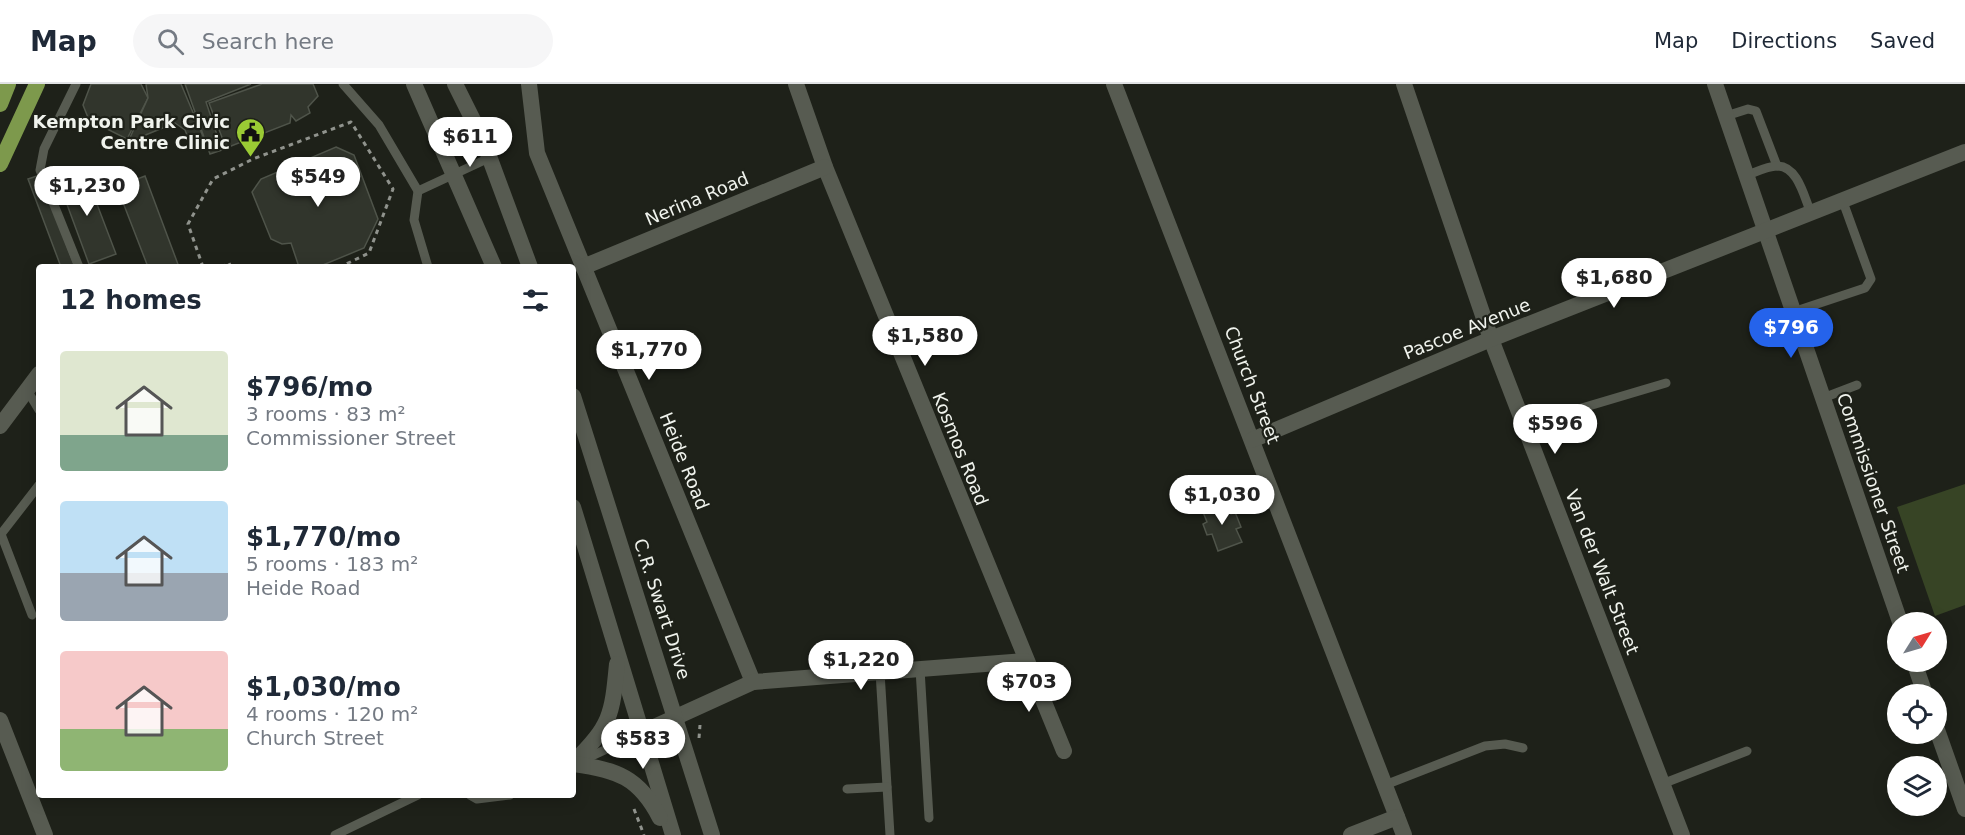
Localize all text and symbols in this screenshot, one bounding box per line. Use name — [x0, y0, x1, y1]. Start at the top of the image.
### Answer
search box — [133, 14, 553, 68]
text: Map — [30, 25, 97, 58]
icon: search — [154, 25, 187, 58]
text: Search here — [202, 29, 334, 54]
text: Map — [1654, 29, 1698, 53]
text: Directions — [1731, 29, 1837, 53]
text: Saved — [1870, 29, 1935, 53]
place label: Kempton Park Civic Centre Clinic — [33, 111, 230, 153]
public building icon: Kempton Park Civic Centre Clinic — [235, 116, 267, 158]
pin: $611 — [434, 117, 506, 168]
text: $611 — [442, 124, 498, 148]
pin: $549 — [282, 157, 354, 208]
text: $549 — [290, 164, 346, 188]
pin: $1,230 — [38, 166, 136, 217]
street label: Nerina Road — [642, 167, 752, 230]
text: $1,230 — [48, 173, 126, 197]
pin: $1,680 — [1565, 258, 1663, 309]
text: $1,680 — [1575, 265, 1653, 289]
icon: filters — [519, 284, 552, 317]
text: 12 homes — [60, 285, 202, 315]
street label: Pascoe Avenue — [1400, 294, 1533, 364]
pin: $796 — [1755, 308, 1827, 359]
text: $796 — [1763, 315, 1819, 339]
pin: $1,580 — [876, 316, 974, 367]
text: $1,580 — [886, 323, 964, 347]
street label: Church Street — [1220, 323, 1285, 447]
pin: $1,770 — [600, 330, 698, 381]
text: $1,770 — [610, 337, 688, 361]
text: $796/mo — [246, 372, 373, 402]
icon: home — [108, 375, 180, 447]
street label: Kosmos Road — [928, 389, 993, 508]
street label: Commissioner Street — [1833, 390, 1914, 575]
text: 3 rooms · 83 m² — [246, 402, 406, 426]
pin: $596 — [1519, 404, 1591, 455]
street label: Heide Road — [655, 409, 713, 512]
text: $596 — [1527, 411, 1583, 435]
text: Commissioner Street — [246, 426, 456, 450]
pin: $1,030 — [1173, 475, 1271, 526]
text: $1,030 — [1183, 482, 1261, 506]
street label: Van der Walt Street — [1561, 486, 1644, 657]
text: $1,770/mo — [246, 522, 401, 552]
icon: home — [108, 525, 180, 597]
street label: C.R. Swart Drive — [630, 536, 695, 682]
text: 5 rooms · 183 m² — [246, 552, 418, 576]
text: Heide Road — [246, 576, 360, 600]
north arrow — [1887, 612, 1947, 672]
map controls — [1887, 612, 1947, 816]
pin: $1,220 — [812, 640, 910, 691]
text: $1,220 — [822, 647, 900, 671]
pin: $703 — [993, 662, 1065, 713]
text: $703 — [1001, 669, 1057, 693]
text: $1,030/mo — [246, 672, 401, 702]
icon: home — [108, 675, 180, 747]
button: locate — [1887, 684, 1947, 744]
text: 4 rooms · 120 m² — [246, 702, 418, 726]
pin: $583 — [607, 719, 679, 770]
text: Church Street — [246, 726, 384, 750]
text: $583 — [615, 726, 671, 750]
button: layers — [1887, 756, 1947, 816]

